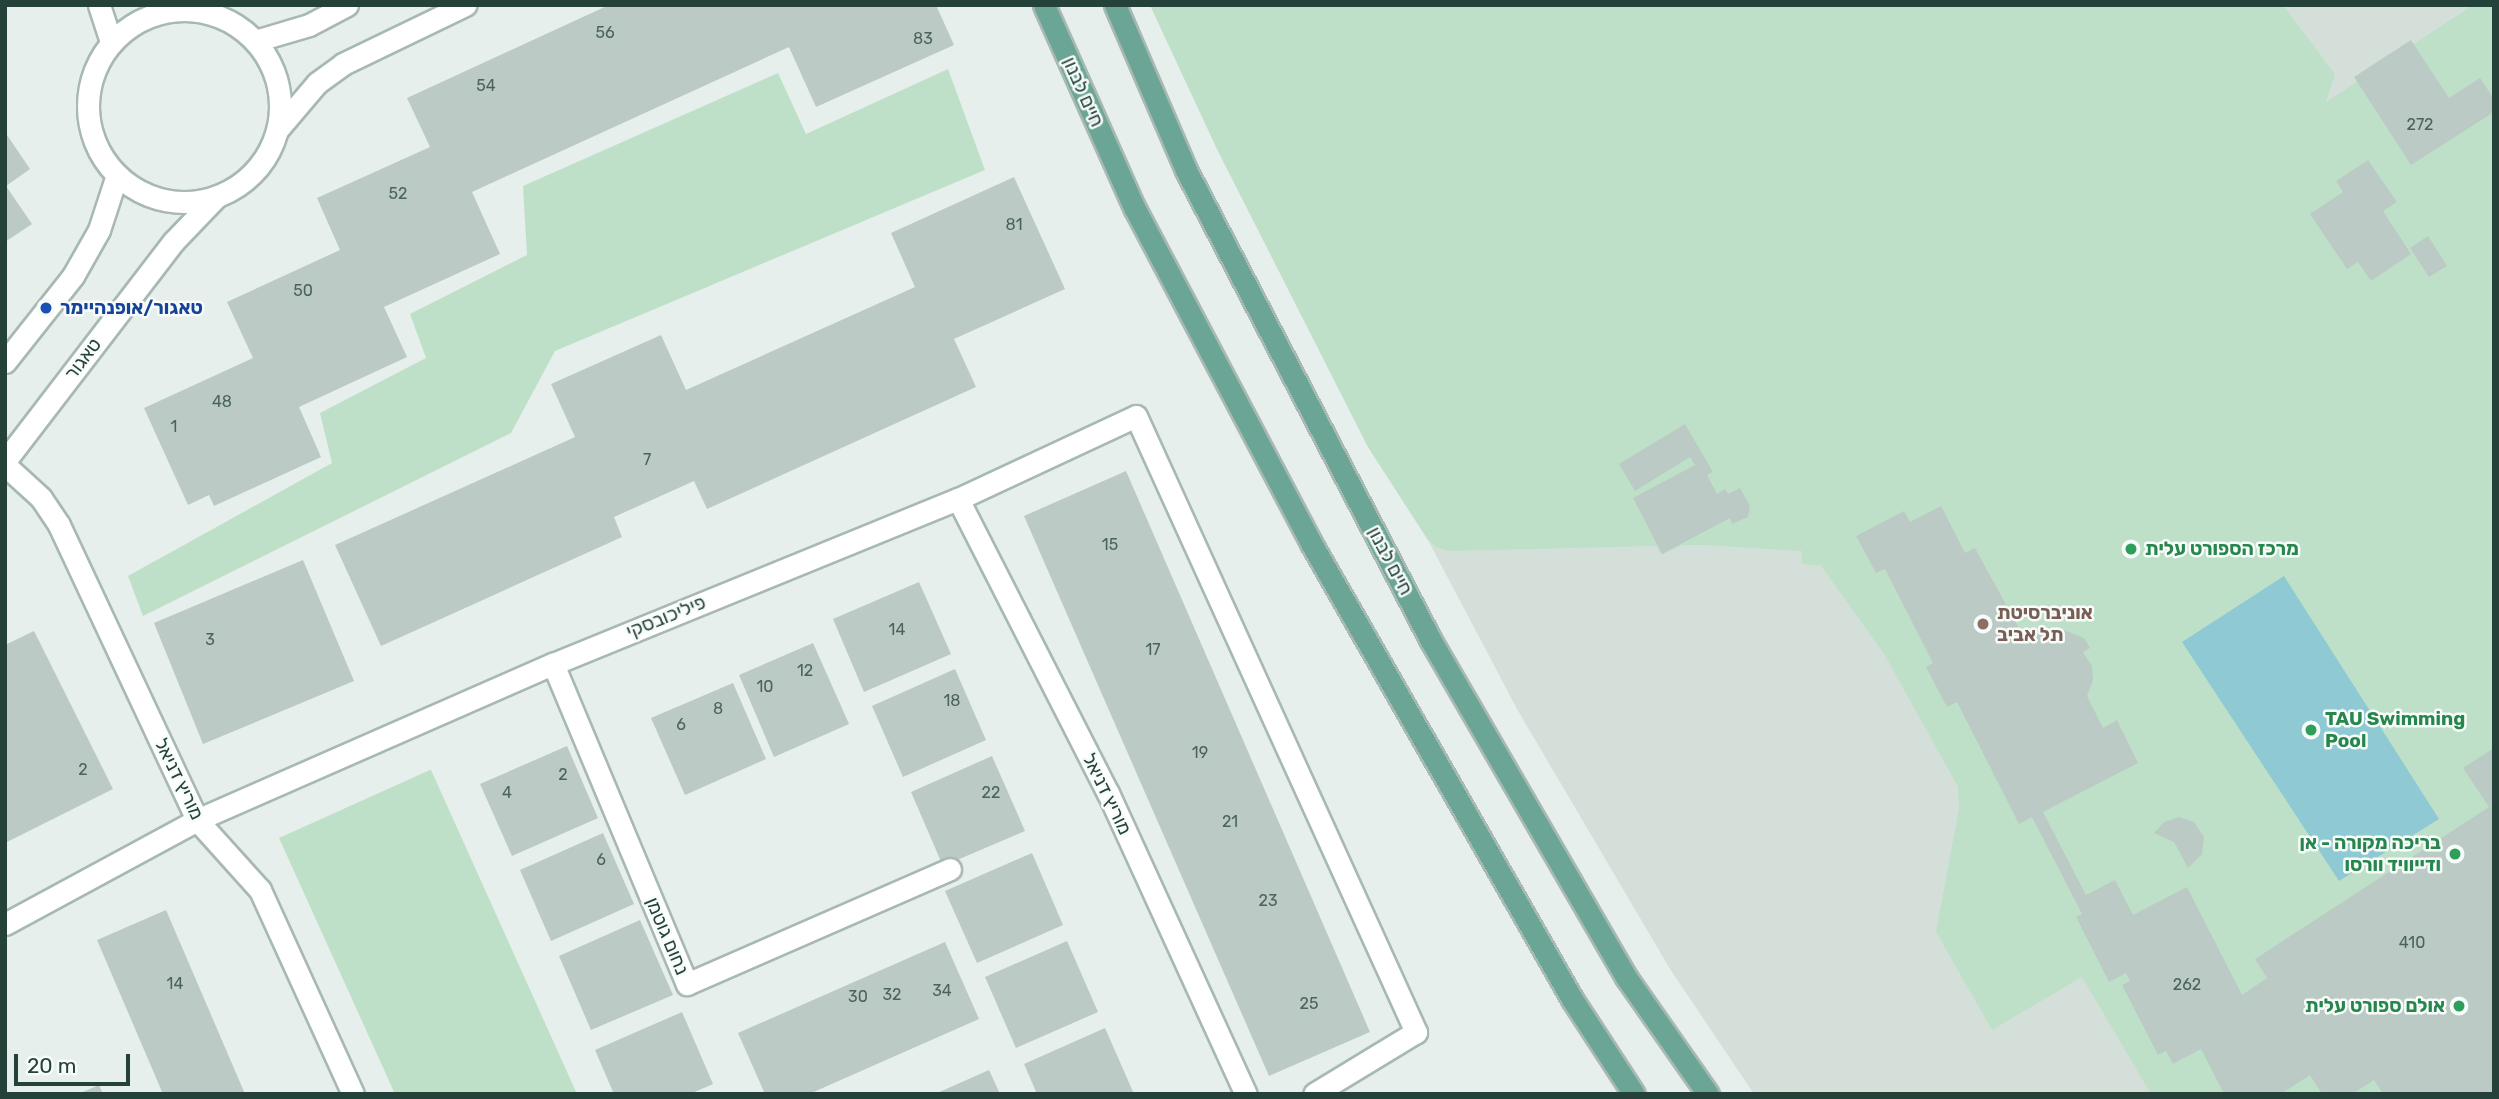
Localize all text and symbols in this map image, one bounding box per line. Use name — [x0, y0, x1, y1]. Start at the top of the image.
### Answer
house number: 56 — [595, 23, 615, 43]
house number: 83 — [913, 29, 933, 49]
street label: חיים לבנון — [1058, 54, 1108, 130]
house number: 54 — [476, 76, 496, 96]
house number: 272 — [2407, 115, 2433, 135]
house number: 52 — [389, 184, 407, 204]
house number: 81 — [1005, 215, 1023, 235]
house number: 50 — [293, 281, 313, 301]
place label: טאגור/אופנהיימר — [60, 297, 203, 319]
marker: טאגור/אופנהיימר — [38, 300, 54, 316]
street label: טאגור — [60, 334, 106, 384]
house number: 48 — [212, 392, 232, 412]
house number: 1 — [171, 417, 177, 437]
house number: 7 — [643, 450, 651, 470]
street label: חיים לבנון — [1363, 523, 1417, 599]
house number: 15 — [1102, 535, 1118, 555]
place label: מרכז הספורט עלית — [2145, 538, 2299, 560]
marker: מרכז הספורט עלית — [2123, 541, 2139, 557]
street label: פיליכובסקי — [623, 591, 709, 643]
place label: אוניברסיטת תל אביב — [1997, 602, 2093, 646]
marker: אוניברסיטת תל אביב — [1975, 616, 1991, 632]
house number: 14 — [889, 620, 905, 640]
house number: 3 — [205, 630, 215, 650]
house number: 17 — [1145, 640, 1161, 660]
house number: 12 — [797, 661, 813, 681]
house number: 10 — [756, 677, 774, 697]
house number: 18 — [943, 691, 961, 711]
house number: 8 — [713, 699, 723, 719]
place label: TAU Swimming Pool — [2325, 708, 2465, 752]
house number: 6 — [676, 715, 686, 735]
marker: TAU Swimming Pool — [2303, 722, 2319, 738]
street label: מוריץ דניאל — [149, 734, 209, 824]
house number: 19 — [1192, 743, 1208, 763]
street label: מוריץ דניאל — [1077, 749, 1137, 839]
house number: 2 — [78, 760, 88, 780]
house number: 2 — [558, 765, 568, 785]
house number: 4 — [502, 783, 512, 803]
house number: 22 — [982, 783, 1000, 803]
house number: 21 — [1222, 812, 1238, 832]
place label: בריכה מקורה - אן ודייוויד וורסו — [2300, 832, 2441, 876]
marker: בריכה מקורה - אן ודייוויד וורסו — [2447, 846, 2463, 862]
house number: 6 — [596, 850, 606, 870]
house number: 23 — [1258, 891, 1278, 911]
street label: נחום גוטמן — [640, 894, 694, 978]
house number: 410 — [2399, 933, 2425, 953]
house number: 14 — [167, 974, 183, 994]
house number: 262 — [2173, 975, 2201, 995]
house number: 34 — [932, 981, 952, 1001]
house number: 32 — [882, 985, 902, 1005]
house number: 30 — [848, 987, 868, 1007]
house number: 25 — [1300, 994, 1318, 1014]
place label: אולם ספורט עלית — [2305, 995, 2445, 1017]
marker: אולם ספורט עלית — [2451, 998, 2467, 1014]
scale bar — [18, 1040, 133, 1084]
text: 20 m — [27, 1053, 76, 1078]

